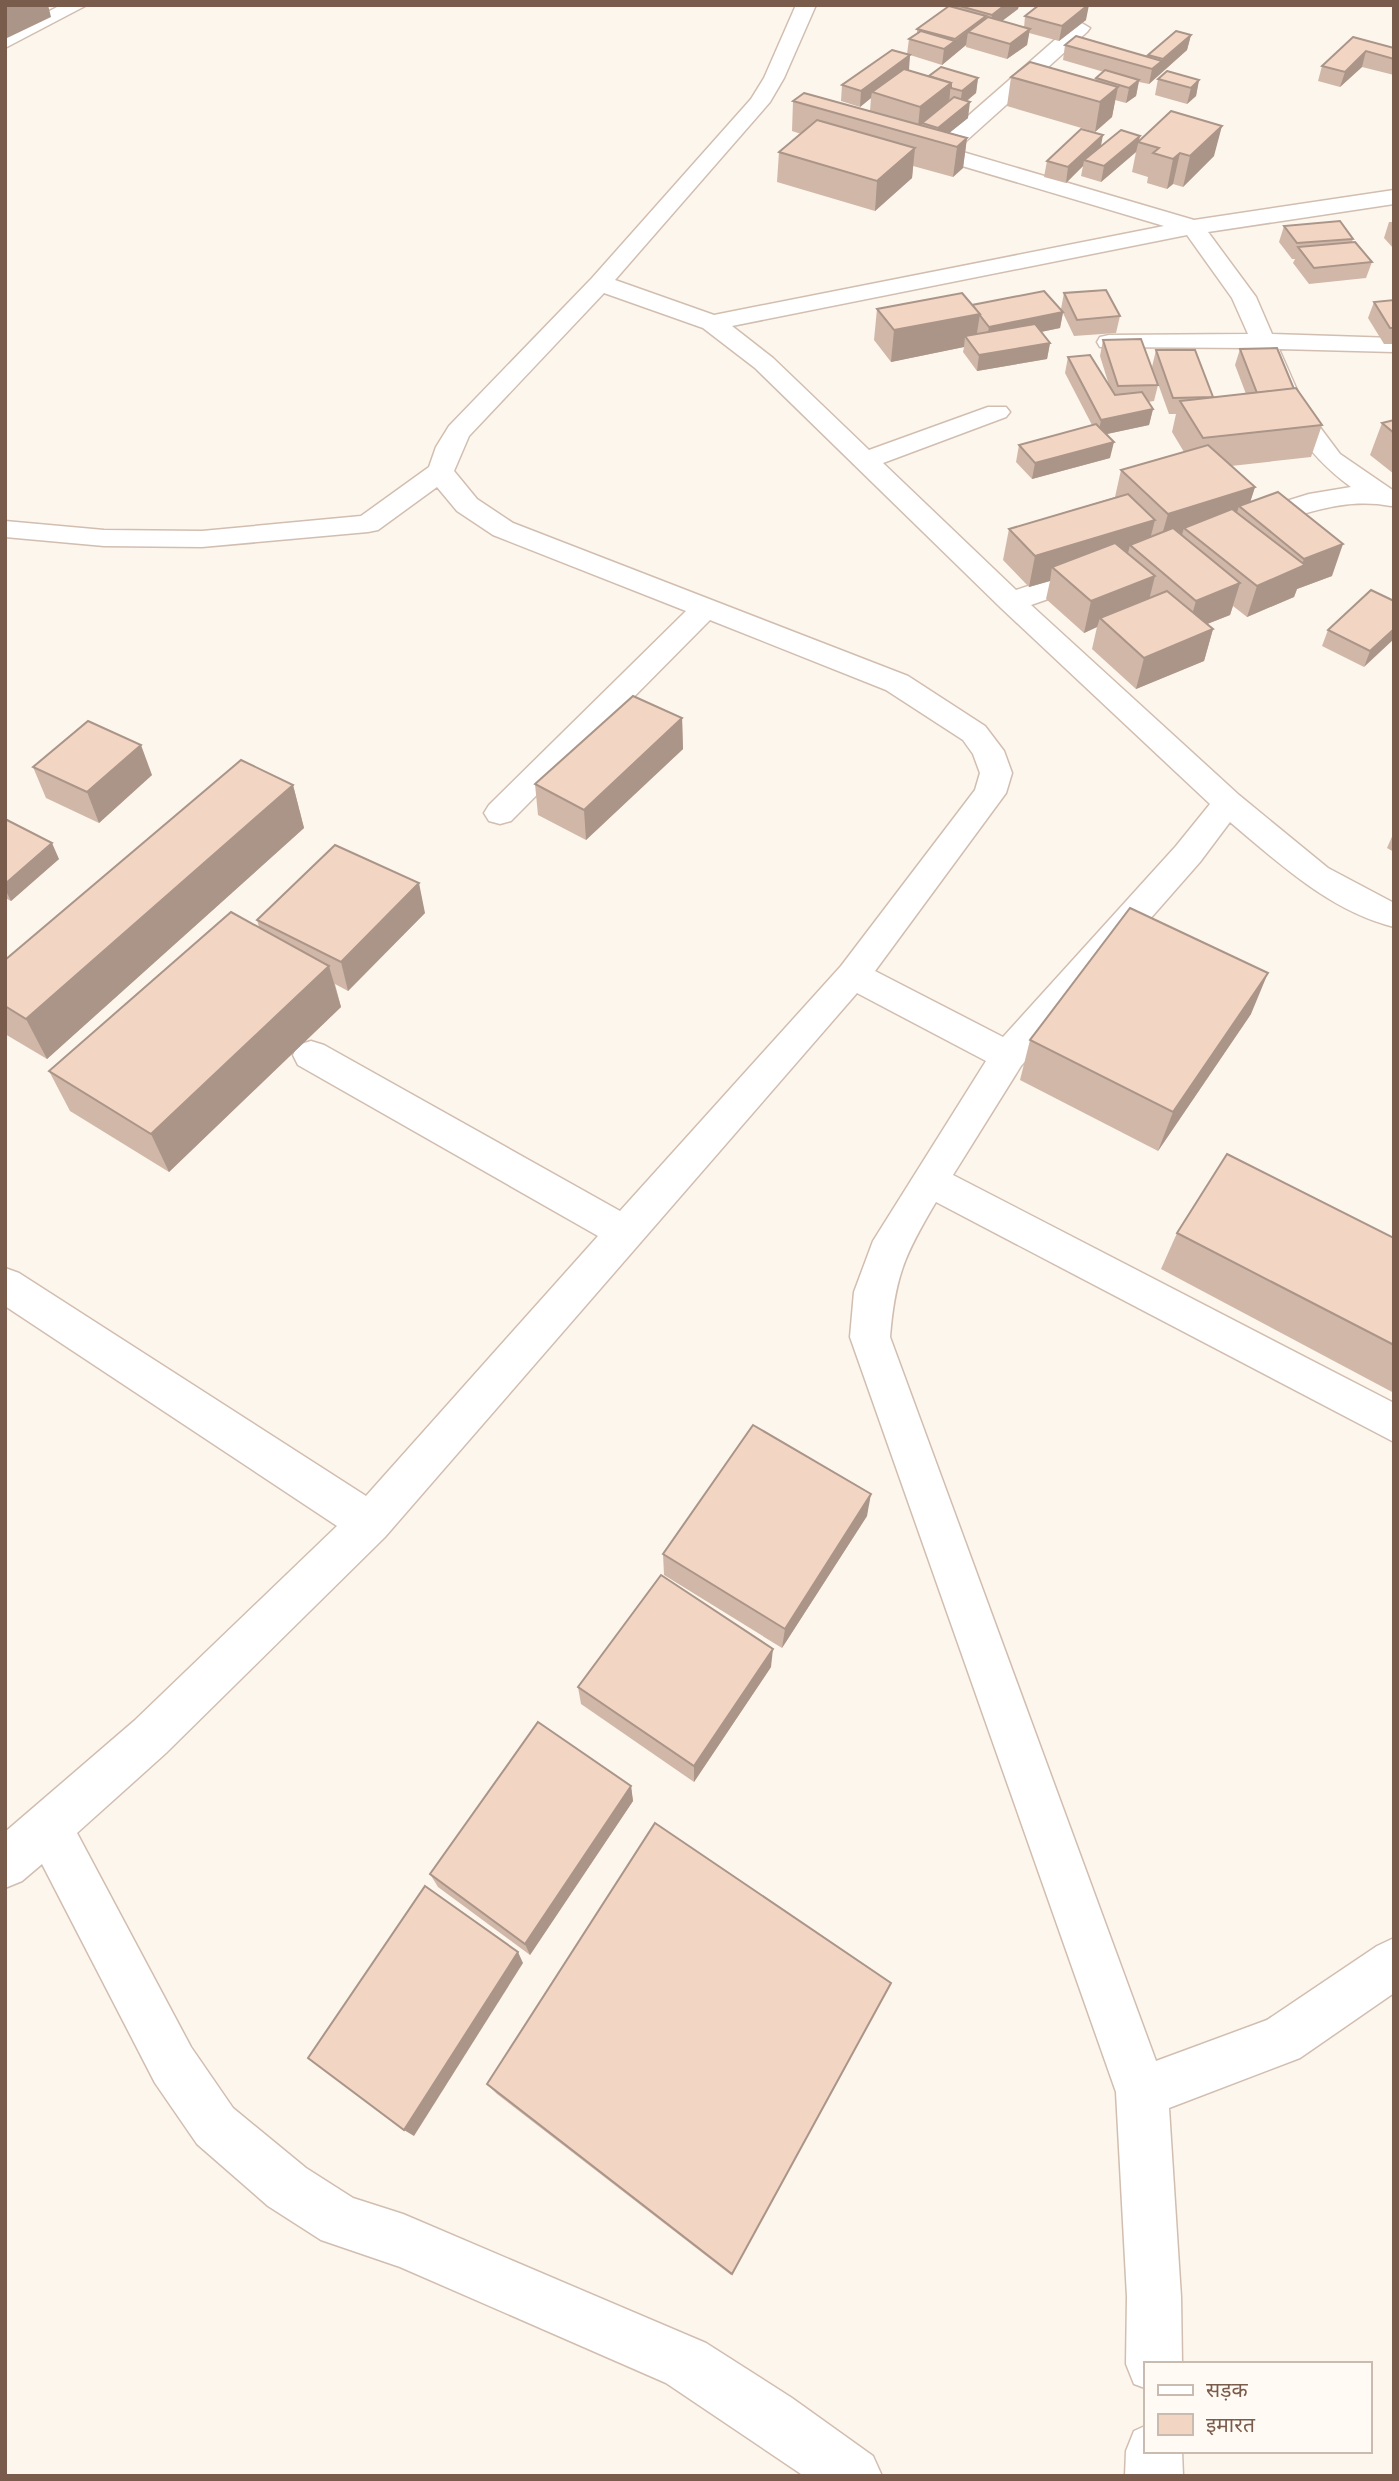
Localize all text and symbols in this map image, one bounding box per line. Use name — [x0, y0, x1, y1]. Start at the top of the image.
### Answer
legend — [1144, 2362, 1371, 2453]
text: सड़क — [1206, 2376, 1248, 2401]
text: इमारत — [1206, 2411, 1256, 2436]

